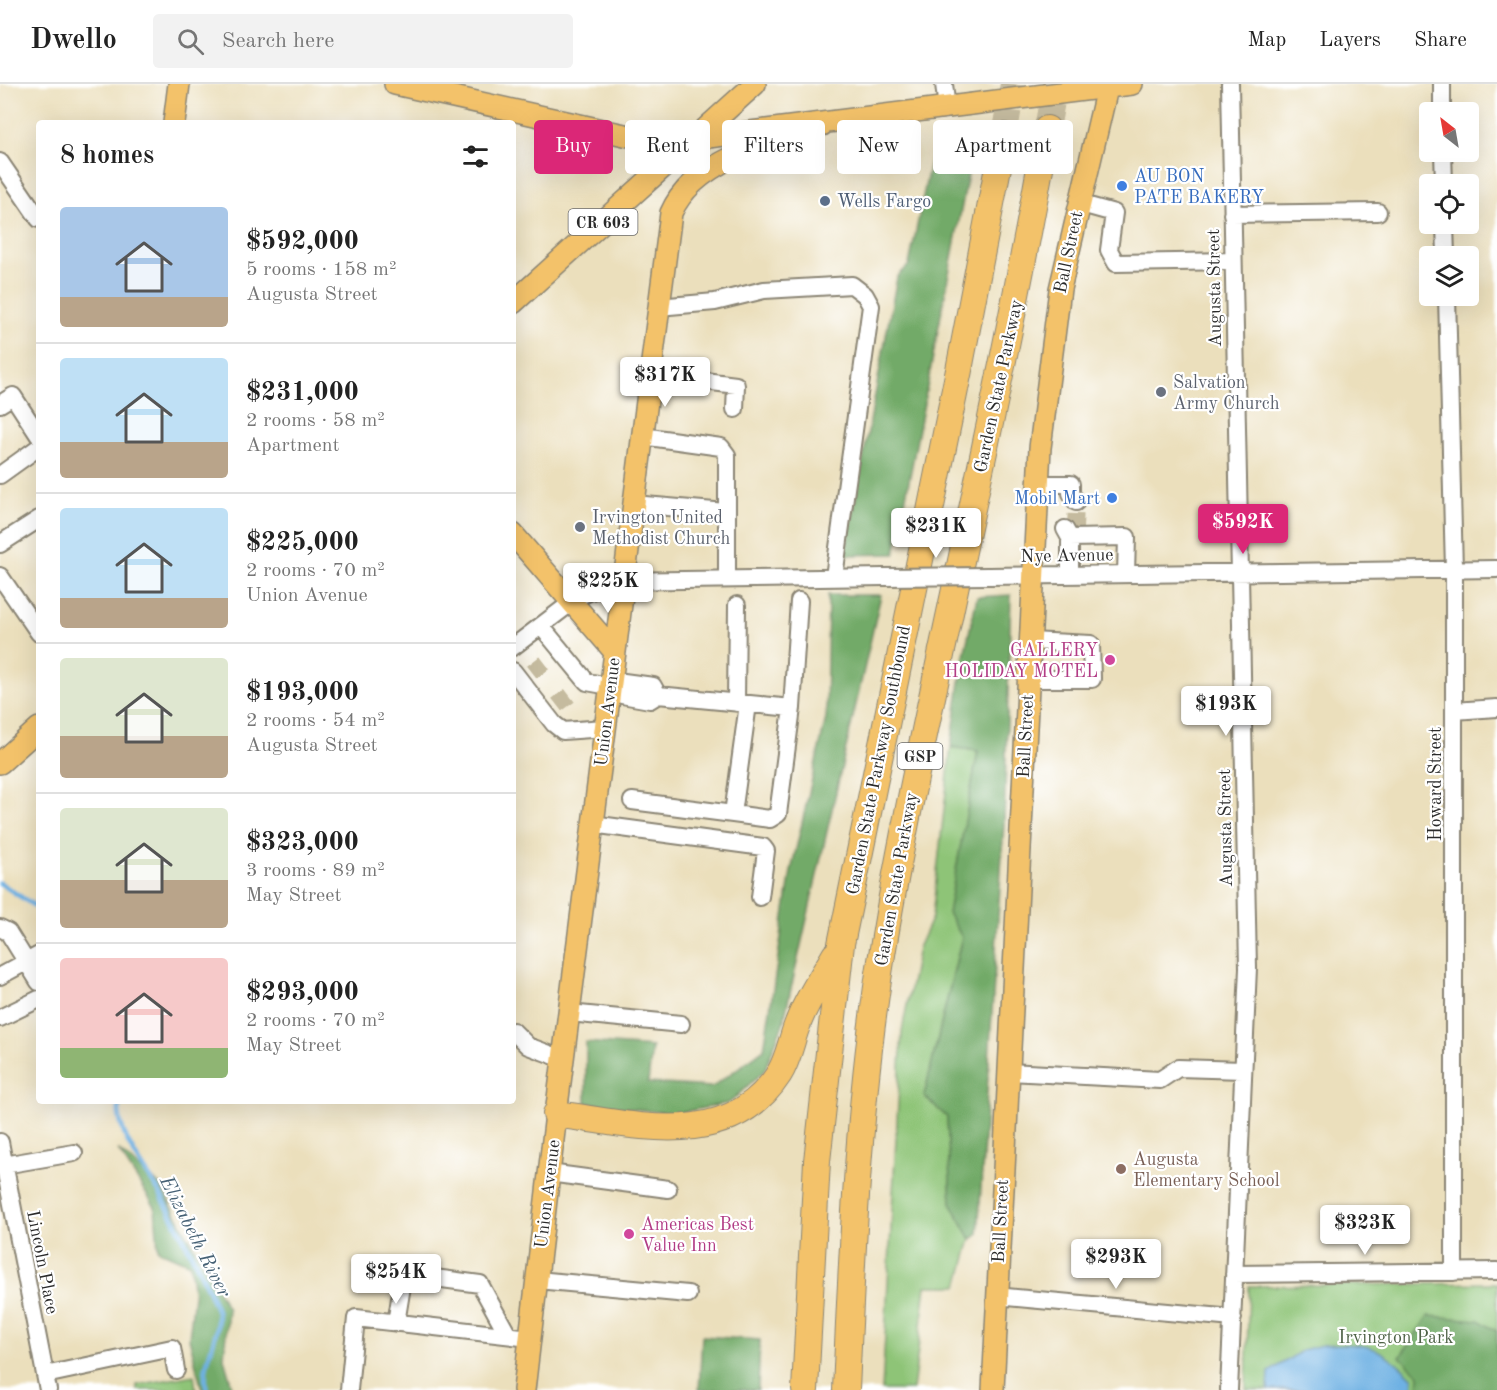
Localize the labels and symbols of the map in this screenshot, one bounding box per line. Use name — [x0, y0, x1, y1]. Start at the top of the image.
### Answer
north arrow — [1419, 102, 1479, 162]
place label: AU BON PATE BAKERY — [1134, 168, 1264, 207]
marker: AU BON PATE BAKERY — [1115, 179, 1129, 193]
place label: Wells Fargo — [837, 193, 931, 211]
marker: Wells Fargo — [818, 194, 832, 208]
road number: CR 603 — [568, 209, 638, 235]
street label: Ball Street — [1051, 209, 1086, 295]
street label: Augusta Street — [1205, 229, 1225, 347]
street label: Garden State Parkway — [972, 298, 1026, 474]
pin: $317K — [623, 357, 707, 408]
place label: Salvation Army Church — [1173, 374, 1280, 413]
marker: Salvation Army Church — [1154, 385, 1168, 399]
place label: Mobil Mart — [1014, 490, 1100, 508]
marker: Mobil Mart — [1105, 491, 1119, 505]
pin: $592K — [1201, 504, 1285, 555]
pin: $231K — [894, 508, 978, 559]
place label: Irvington United Methodist Church — [592, 509, 730, 548]
marker: Irvington United Methodist Church — [573, 520, 587, 534]
street label: Nye Avenue — [1020, 546, 1114, 566]
pin: $225K — [566, 563, 650, 614]
street label: Garden State Parkway Southbound — [841, 623, 915, 897]
place label: GALLERY HOLIDAY MOTEL — [944, 642, 1098, 681]
marker: GALLERY HOLIDAY MOTEL — [1103, 653, 1117, 667]
street label: Union Avenue — [592, 657, 624, 768]
pin: $193K — [1184, 686, 1268, 737]
street label: Ball Street — [1015, 694, 1037, 778]
street label: Howard Street — [1427, 727, 1445, 841]
road number: GSP — [898, 743, 942, 769]
street label: Augusta Street — [1216, 769, 1236, 887]
street label: Garden State Parkway — [870, 790, 922, 968]
street label: Union Avenue — [532, 1139, 564, 1250]
place label: Augusta Elementary School — [1133, 1151, 1280, 1190]
marker: Augusta Elementary School — [1114, 1162, 1128, 1176]
water label: Elizabeth River — [155, 1172, 234, 1301]
street label: Ball Street — [990, 1179, 1012, 1263]
pin: $323K — [1323, 1205, 1407, 1256]
street label: Lincoln Place — [23, 1209, 61, 1316]
place label: Americas Best Value Inn — [641, 1216, 754, 1255]
marker: Americas Best Value Inn — [622, 1227, 636, 1241]
pin: $293K — [1074, 1239, 1158, 1290]
pin: $254K — [354, 1254, 438, 1305]
park label: Irvington Park — [1338, 1329, 1454, 1347]

